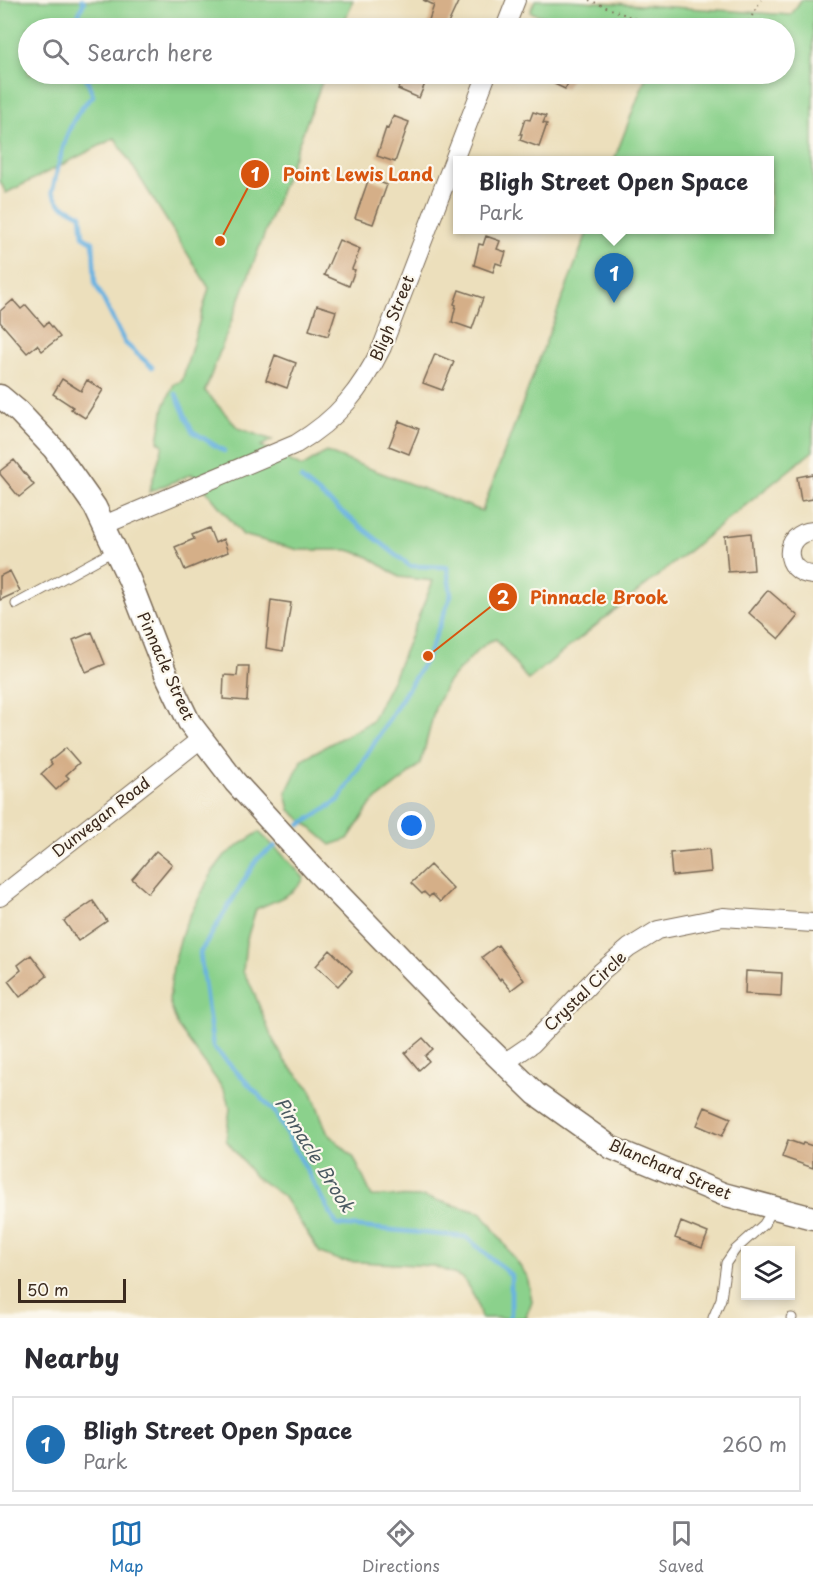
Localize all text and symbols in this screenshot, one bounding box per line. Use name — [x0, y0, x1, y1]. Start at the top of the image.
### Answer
search box — [18, 18, 795, 84]
icon: search — [39, 35, 72, 68]
text: Search here — [87, 35, 213, 68]
callout: Point Lewis Land — [240, 156, 446, 192]
popup — [453, 156, 774, 234]
text: 1 — [251, 160, 260, 187]
text: Point Lewis Land — [283, 160, 433, 187]
text: Bligh Street Open Space — [479, 164, 748, 197]
text: Park — [479, 197, 524, 227]
pin: 1 — [594, 254, 634, 303]
street label: Bligh Street — [363, 271, 419, 364]
callout: Pinnacle Brook — [488, 579, 681, 615]
text: 2 — [497, 583, 510, 610]
text: Pinnacle Brook — [530, 583, 668, 610]
street label: Pinnacle Street — [132, 607, 202, 724]
street label: Dunvegan Road — [46, 770, 155, 862]
your location — [397, 811, 426, 840]
street label: Crystal Circle — [538, 945, 631, 1036]
water label: Pinnacle Brook — [269, 1091, 362, 1218]
street label: Blanchard Street — [605, 1131, 736, 1205]
map controls — [741, 1246, 795, 1300]
button: layers — [741, 1246, 795, 1300]
scale bar — [18, 1276, 126, 1304]
text: 50 m — [27, 1277, 68, 1301]
text: Nearby — [24, 1338, 119, 1377]
text: Bligh Street Open Space — [83, 1413, 352, 1446]
text: 1 — [41, 1429, 50, 1459]
text: 260 m — [722, 1429, 787, 1459]
text: Park — [83, 1446, 128, 1476]
tab: Map — [109, 1517, 143, 1577]
tab: Directions — [362, 1517, 440, 1577]
tab: Saved — [658, 1517, 704, 1577]

